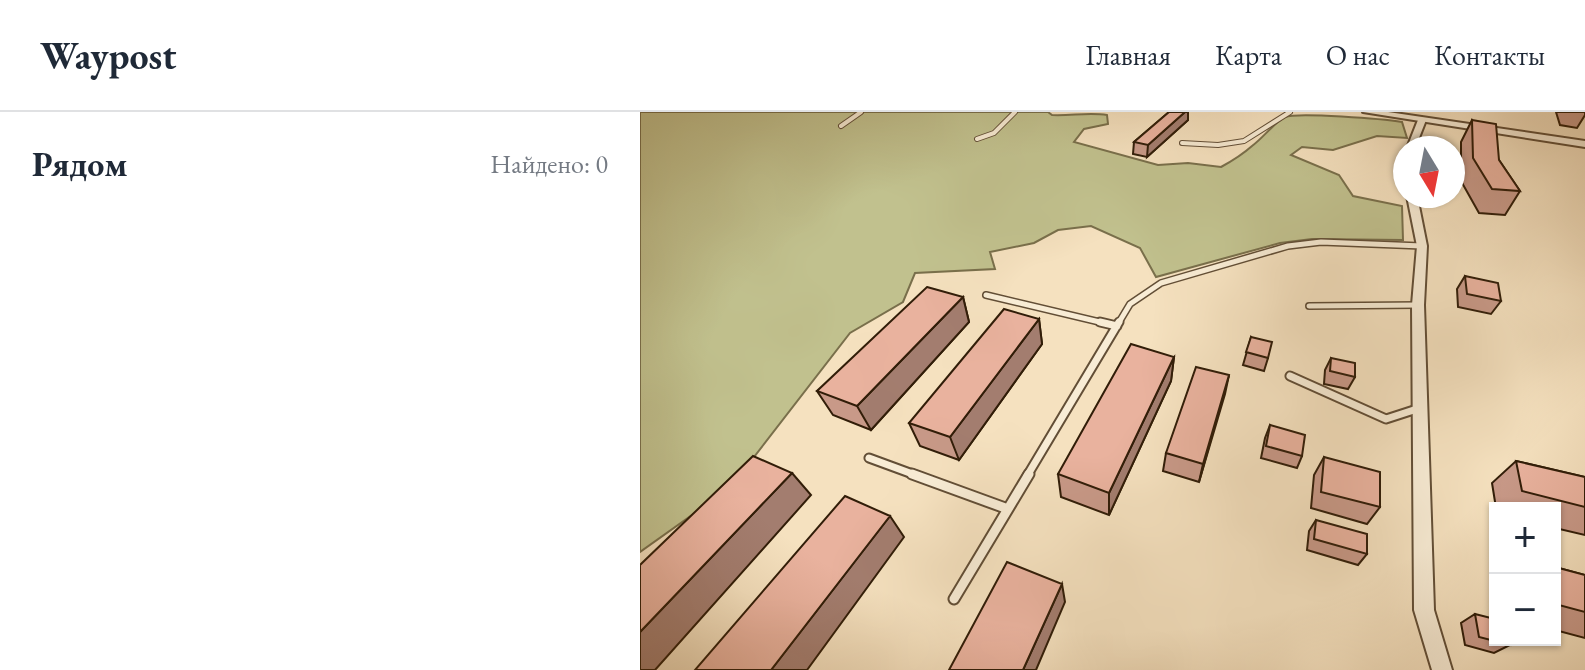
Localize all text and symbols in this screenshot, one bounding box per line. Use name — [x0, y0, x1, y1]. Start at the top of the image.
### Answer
text: Waypost — [40, 31, 177, 80]
text: Главная — [1086, 37, 1171, 73]
text: Карта — [1215, 37, 1282, 73]
text: О нас — [1326, 37, 1390, 73]
text: Контакты — [1434, 37, 1545, 73]
north arrow — [1393, 136, 1465, 208]
text: Рядом — [32, 142, 127, 186]
text: Найдено: 0 — [490, 147, 608, 181]
map controls — [1489, 502, 1561, 646]
button: + — [1489, 502, 1561, 574]
button: − — [1489, 574, 1561, 646]

